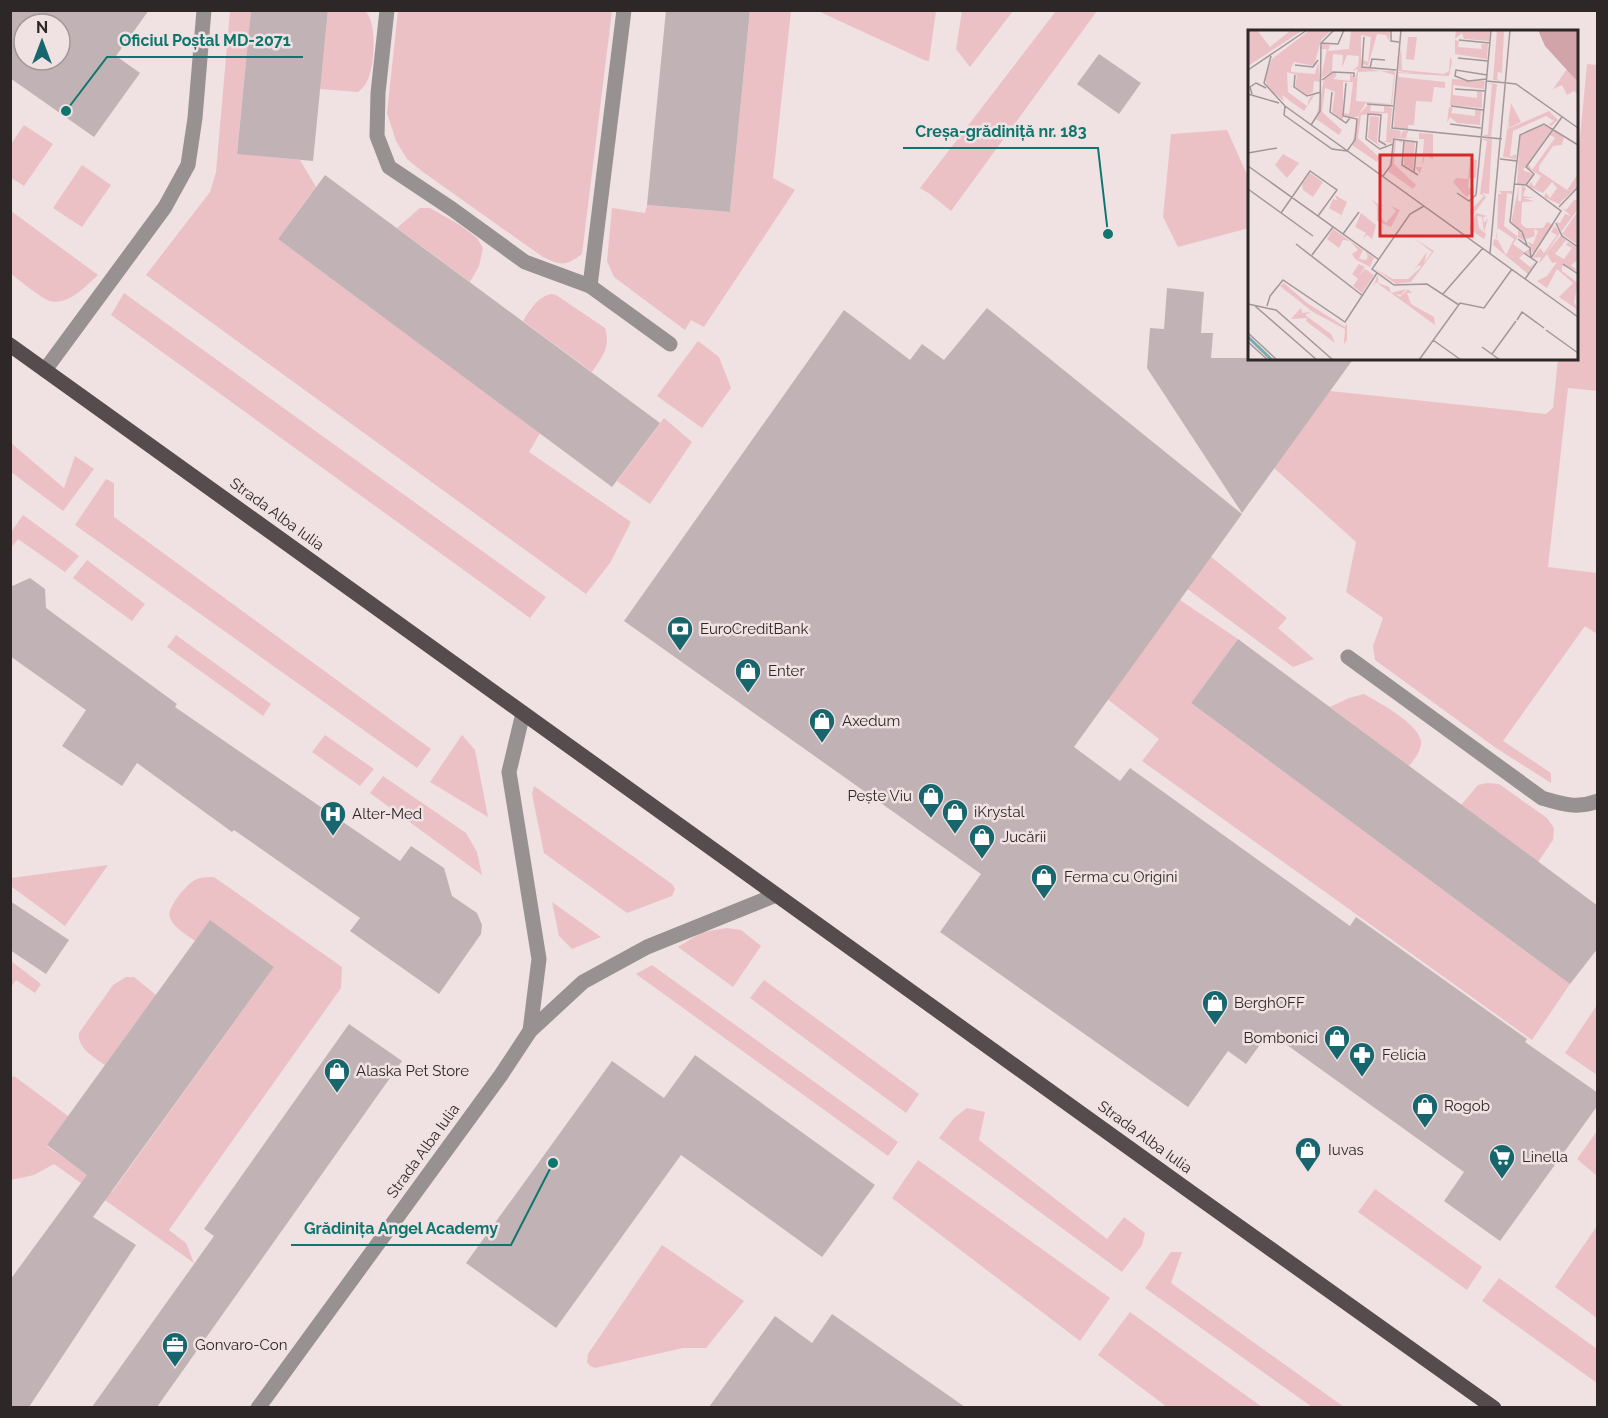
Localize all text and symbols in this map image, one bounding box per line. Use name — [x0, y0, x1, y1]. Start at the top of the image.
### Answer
north arrow — [12, 12, 72, 72]
text: N — [36, 18, 48, 37]
callout: Oficiul Poștal MD-2071 — [107, 23, 303, 57]
inset map — [1248, 30, 1578, 360]
text: Oficiul Poștal MD-2071 — [119, 31, 291, 50]
callout: Creșa-grădiniță nr. 183 — [903, 114, 1098, 148]
text: Creșa-grădiniță nr. 183 — [915, 122, 1087, 141]
street label: Strada Alba Iulia — [226, 474, 328, 554]
bank icon: EuroCreditBank — [665, 614, 695, 652]
place label: EuroCreditBank — [700, 620, 808, 638]
shop icon: Enter — [733, 656, 763, 694]
place label: Enter — [768, 662, 805, 680]
shop icon: Axedum — [807, 706, 837, 744]
place label: Axedum — [842, 712, 900, 730]
shop icon: Pește Viu — [916, 781, 946, 819]
place label: Pește Viu — [847, 787, 912, 805]
shop icon: iKrystal — [940, 797, 970, 835]
hospital icon: Alter-Med — [318, 799, 348, 837]
place label: iKrystal — [974, 803, 1026, 821]
place label: Alter-Med — [352, 805, 422, 823]
shop icon: Jucării — [967, 822, 997, 860]
place label: Jucării — [1002, 828, 1046, 846]
shop icon: Ferma cu Origini — [1029, 862, 1059, 900]
place label: Ferma cu Origini — [1064, 868, 1177, 886]
shop icon: BerghOFF — [1200, 988, 1230, 1026]
place label: BerghOFF — [1234, 994, 1305, 1012]
shop icon: Bombonici — [1322, 1023, 1352, 1061]
place label: Bombonici — [1244, 1029, 1318, 1047]
pharmacy icon: Felicia — [1347, 1040, 1377, 1078]
place label: Felicia — [1382, 1046, 1426, 1064]
shop icon: Alaska Pet Store — [322, 1056, 352, 1094]
place label: Alaska Pet Store — [356, 1062, 469, 1080]
shop icon: Rogob — [1410, 1091, 1440, 1129]
street label: Strada Alba Iulia — [1094, 1097, 1196, 1177]
place label: Rogob — [1444, 1097, 1490, 1115]
street label: Strada Alba Iulia — [383, 1100, 463, 1202]
shop icon: Iuvas — [1293, 1135, 1323, 1173]
place label: Iuvas — [1328, 1141, 1364, 1159]
supermarket icon: Linella — [1487, 1142, 1517, 1180]
place label: Linella — [1522, 1148, 1568, 1166]
callout: Grădinița Angel Academy — [291, 1211, 511, 1245]
text: Grădinița Angel Academy — [304, 1219, 498, 1238]
office icon: Gonvaro-Con — [160, 1330, 190, 1368]
place label: Gonvaro-Con — [195, 1336, 287, 1354]

